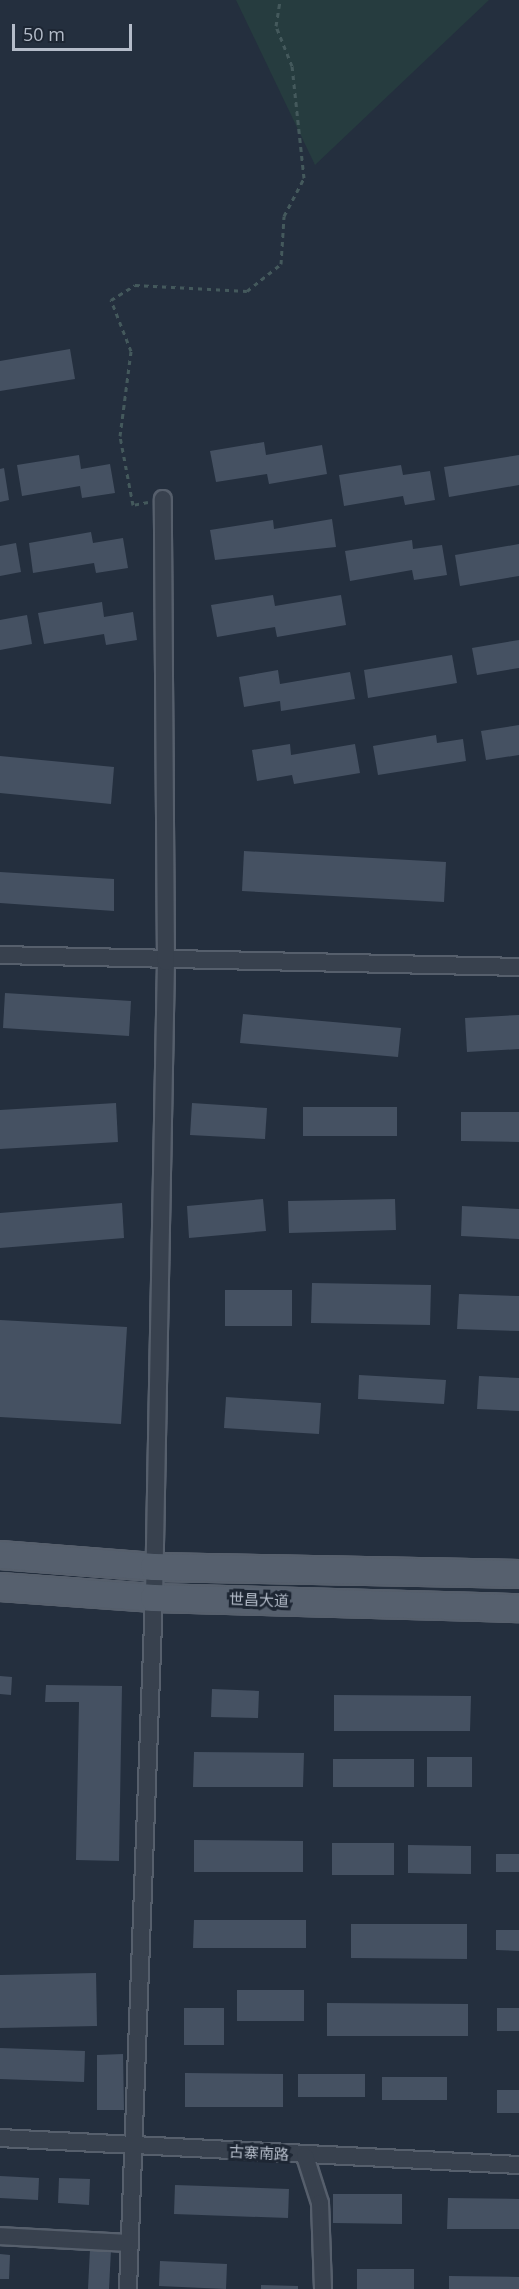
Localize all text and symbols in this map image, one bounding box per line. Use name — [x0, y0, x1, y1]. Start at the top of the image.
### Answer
scale bar — [15, 12, 135, 50]
text: 50 m — [23, 22, 65, 46]
street label: 世昌大道 — [229, 1590, 289, 1610]
street label: 古寨南路 — [229, 2142, 289, 2164]

